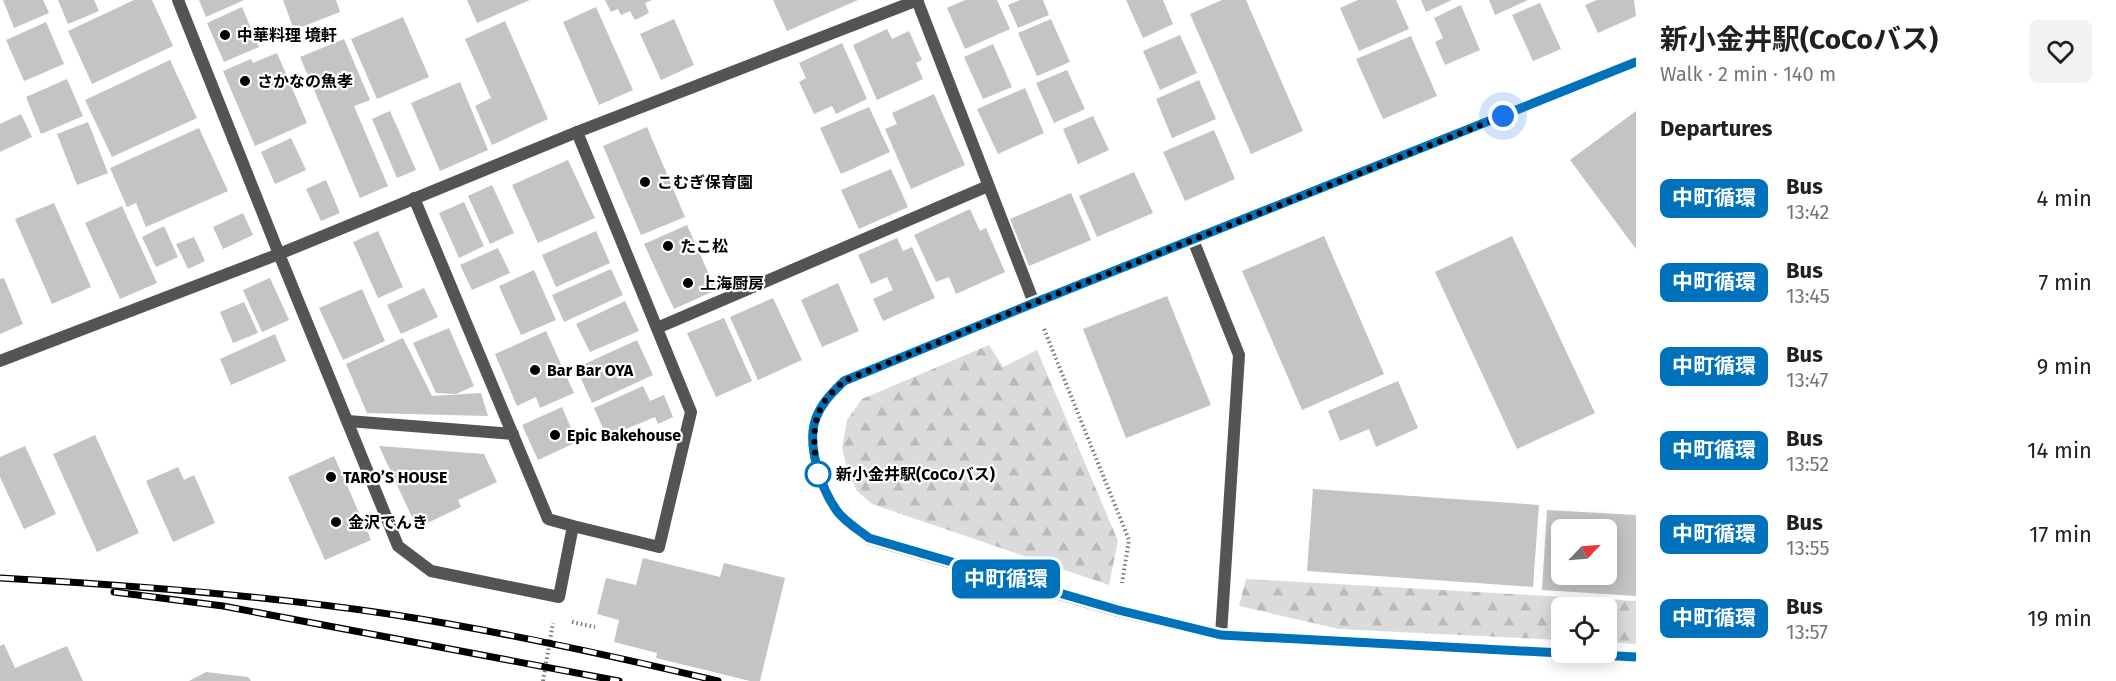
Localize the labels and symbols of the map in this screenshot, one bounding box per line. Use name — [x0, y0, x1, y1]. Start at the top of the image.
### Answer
place label: 中華料理 境軒 — [237, 26, 337, 45]
marker: 中華料理 境軒 — [218, 28, 232, 42]
place label: さかなの魚孝 — [257, 72, 353, 91]
marker: さかなの魚孝 — [238, 74, 252, 88]
your location — [1488, 101, 1518, 131]
place label: こむぎ保育園 — [657, 173, 753, 192]
marker: こむぎ保育園 — [638, 175, 652, 189]
place label: たこ松 — [680, 237, 728, 256]
marker: たこ松 — [661, 239, 675, 253]
place label: 上海厨房 — [700, 274, 764, 293]
marker: 上海厨房 — [681, 276, 695, 290]
place label: Bar Bar OYA — [547, 361, 634, 380]
marker: Bar Bar OYA — [528, 363, 542, 377]
place label: Epic Bakehouse — [567, 426, 681, 445]
marker: Epic Bakehouse — [548, 428, 562, 442]
marker: 新小金井駅(CoCoバス) — [805, 461, 831, 487]
place label: 新小金井駅(CoCoバス) — [836, 465, 995, 484]
place label: TARO’S HOUSE — [343, 468, 447, 487]
marker: TARO’S HOUSE — [324, 470, 338, 484]
place label: 金沢でんき — [348, 513, 428, 532]
marker: 金沢でんき — [329, 515, 343, 529]
north arrow — [1551, 519, 1617, 585]
line badge: 中町循環 — [964, 560, 1048, 598]

